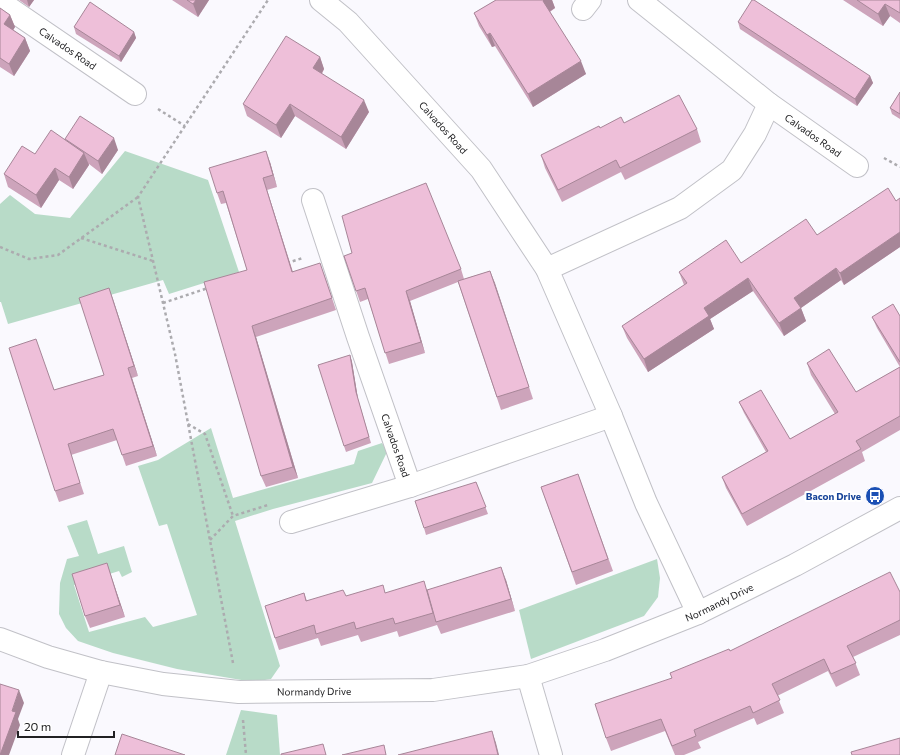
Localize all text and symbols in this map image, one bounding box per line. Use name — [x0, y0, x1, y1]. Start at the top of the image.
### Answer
street label: Calvados Road — [37, 25, 99, 72]
street label: Calvados Road — [417, 99, 470, 156]
street label: Calvados Road — [783, 111, 844, 159]
street label: Calvados Road — [379, 412, 413, 479]
bus stop icon: Bacon Drive — [864, 485, 886, 507]
place label: Bacon Drive — [806, 490, 861, 502]
street label: Normandy Drive — [683, 581, 755, 624]
street label: Normandy Drive — [277, 685, 351, 698]
scale bar — [18, 713, 114, 739]
text: 20 m — [24, 719, 51, 733]

